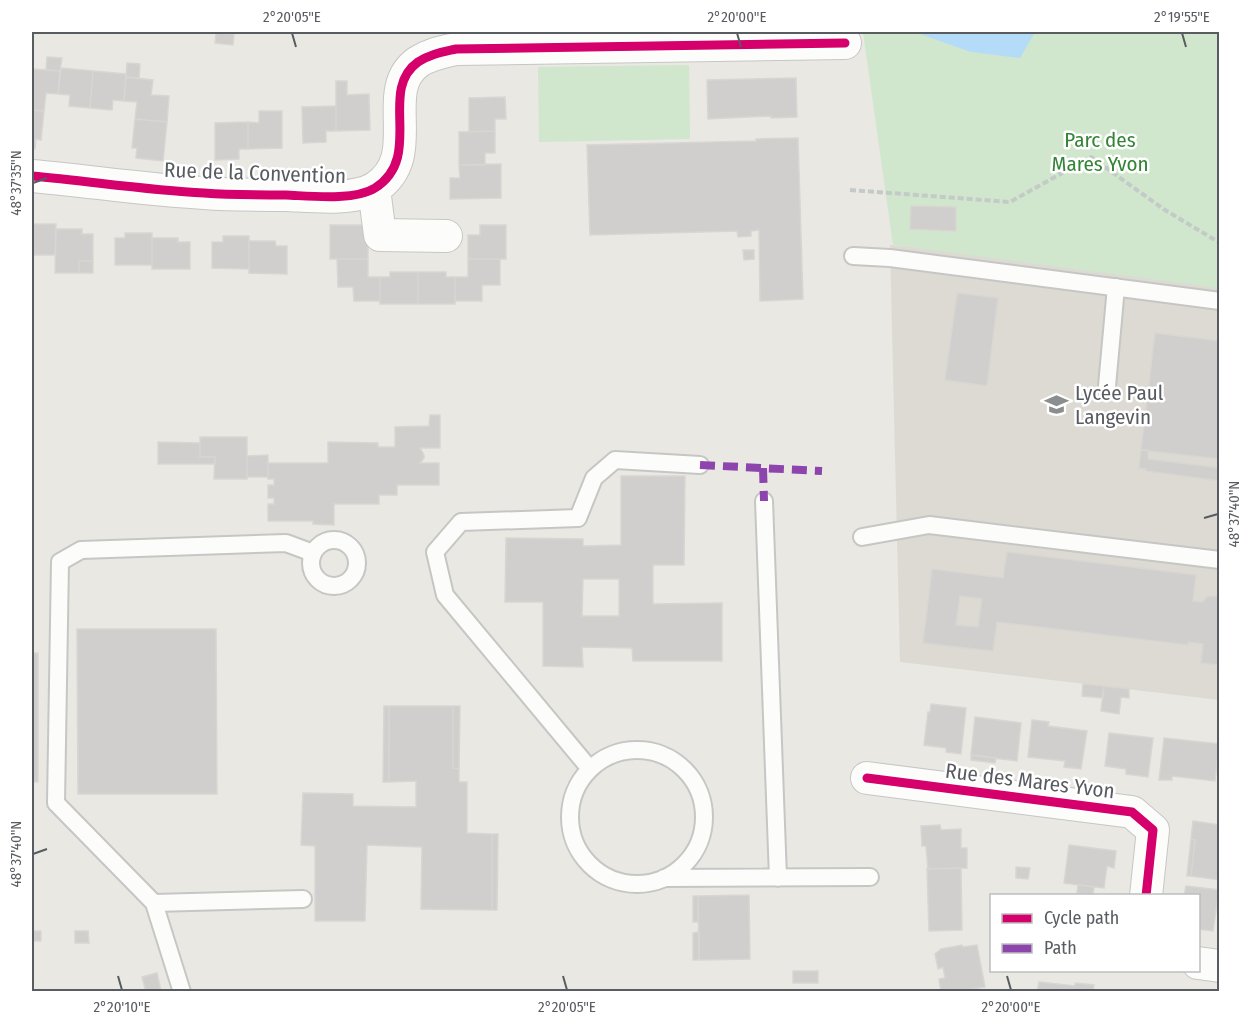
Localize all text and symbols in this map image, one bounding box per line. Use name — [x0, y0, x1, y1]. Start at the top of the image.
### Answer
text: 2°20'05"E — [263, 8, 321, 26]
text: 2°20'00"E — [708, 8, 767, 26]
text: 2°19'55"E — [1154, 8, 1210, 26]
park label: Parc des Mares Yvon — [1051, 127, 1149, 177]
text: 48°37'35"N — [7, 150, 25, 216]
street label: Rue de la Convention — [164, 157, 346, 189]
place label: Lycée Paul Langevin — [1075, 380, 1164, 430]
school or university icon: Lycée Paul Langevin — [1044, 392, 1070, 418]
text: 48°37'40"N — [1225, 481, 1243, 547]
street label: Rue des Mares Yvon — [944, 758, 1116, 804]
text: 48°37'40"N — [7, 821, 25, 887]
legend — [990, 894, 1200, 972]
text: Cycle path — [1044, 907, 1119, 929]
text: Path — [1044, 937, 1077, 959]
text: 2°20'10"E — [93, 998, 151, 1016]
text: 2°20'05"E — [538, 998, 596, 1016]
text: 2°20'00"E — [982, 998, 1041, 1016]

